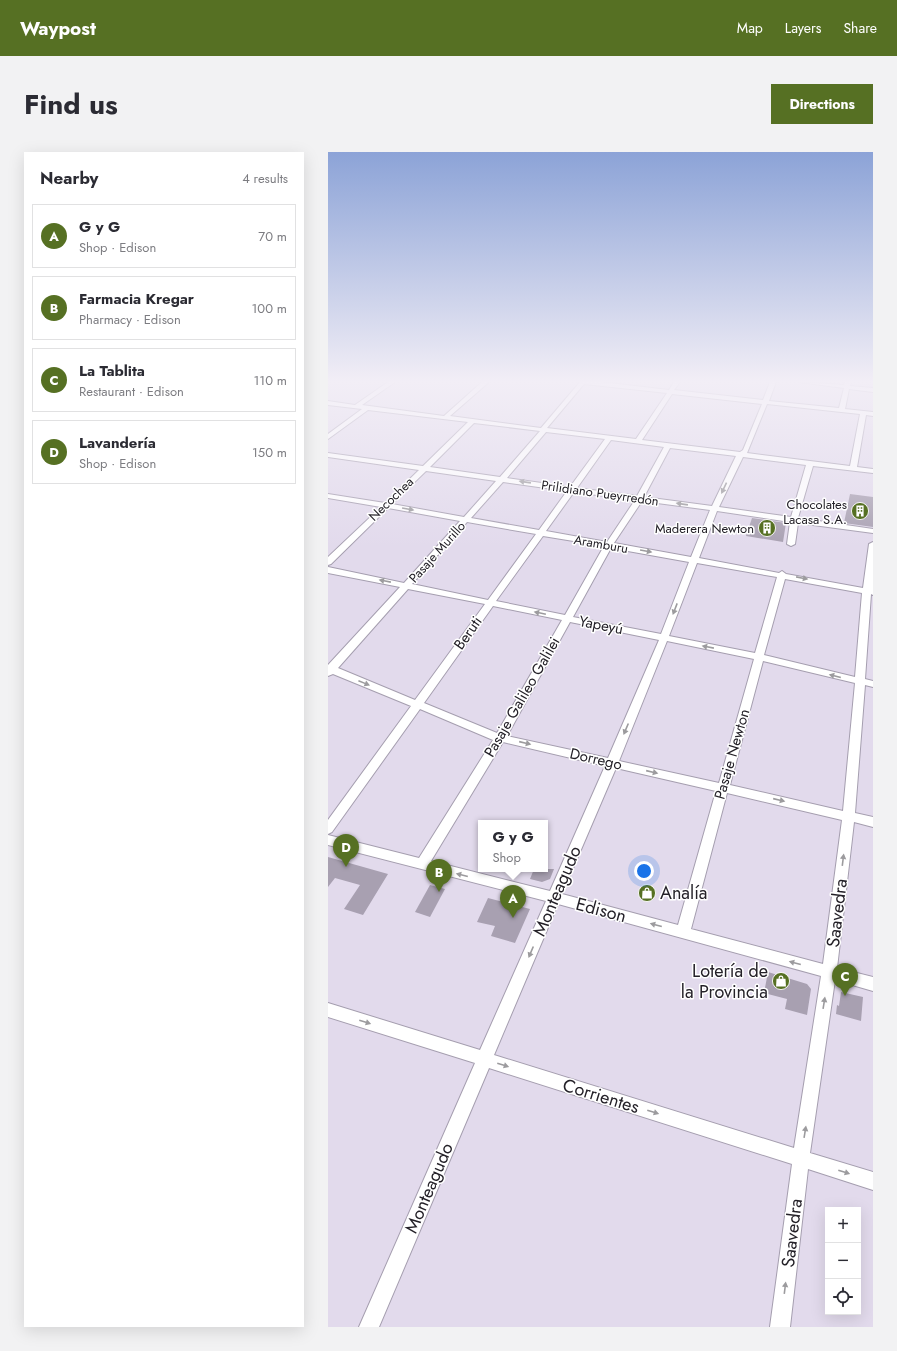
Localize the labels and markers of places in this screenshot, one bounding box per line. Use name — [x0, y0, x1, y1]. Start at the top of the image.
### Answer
place label: Chocolates Lacasa S.A. — [783, 495, 847, 529]
building icon: Chocolates Lacasa S.A. — [850, 501, 870, 521]
building icon: Maderera Newton — [757, 518, 777, 538]
place label: Maderera Newton — [655, 519, 754, 538]
pin: D — [333, 834, 359, 867]
pin: B — [426, 859, 452, 892]
place label: Analía — [660, 880, 707, 906]
shop icon: Analía — [637, 883, 657, 903]
pin: A — [500, 885, 526, 918]
place label: Lotería de la Provincia — [681, 958, 768, 1005]
pin: C — [832, 963, 858, 996]
shop icon: Lotería de la Provincia — [771, 971, 791, 991]

